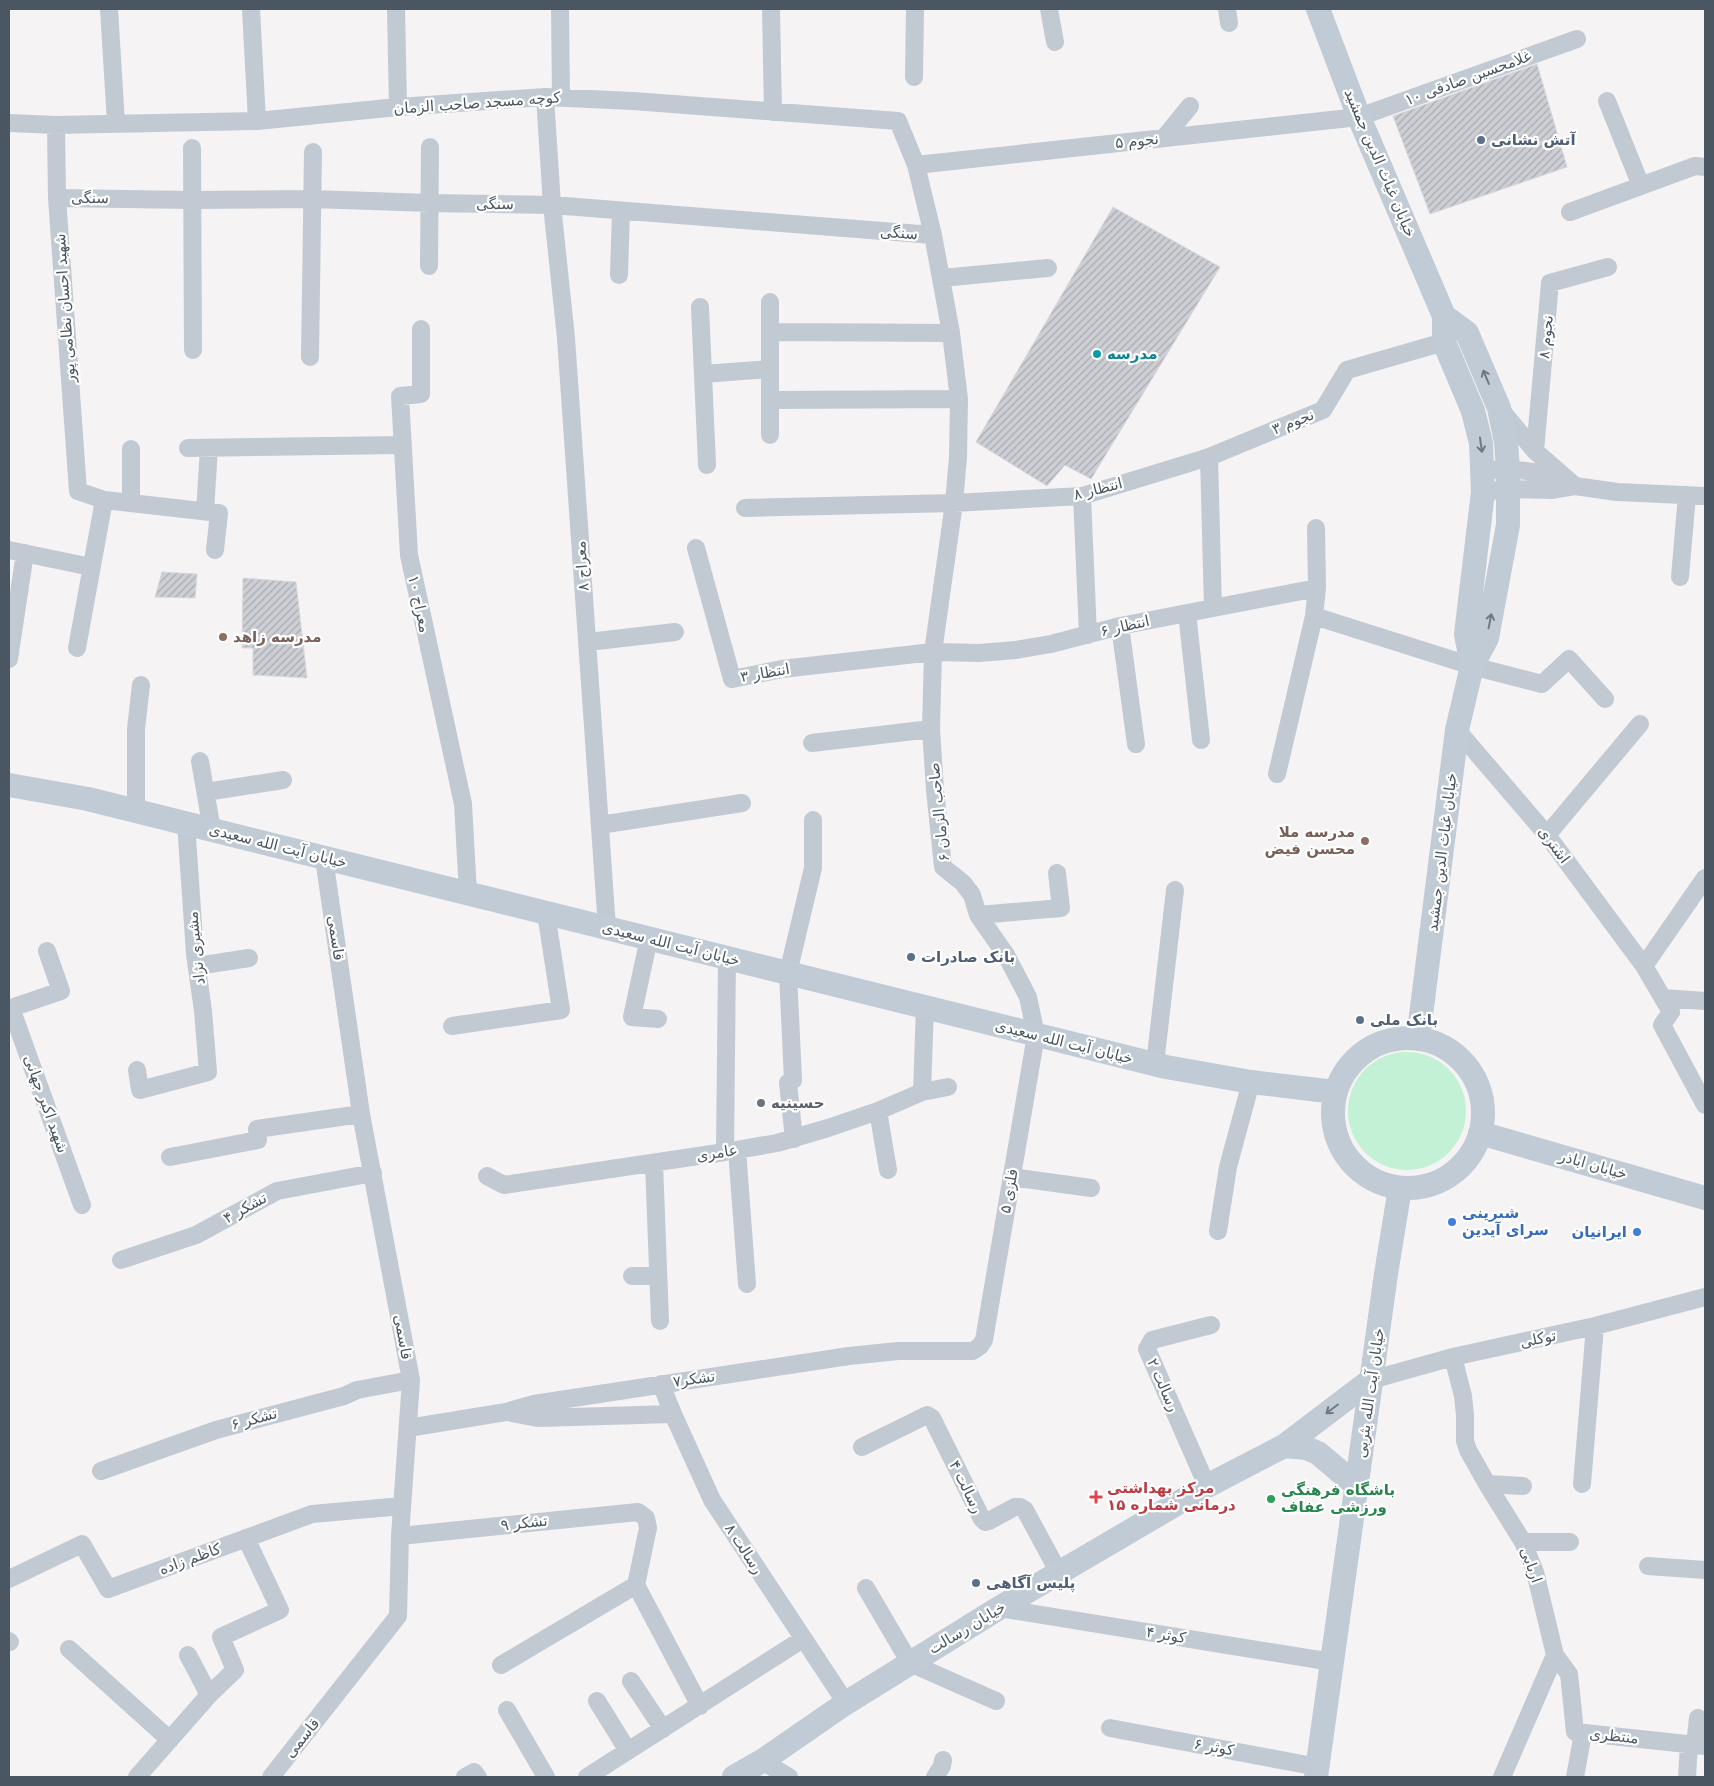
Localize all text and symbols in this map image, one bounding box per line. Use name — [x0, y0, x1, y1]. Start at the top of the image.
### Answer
street label: غلامحسین صادقی ۱۰ — [1402, 47, 1534, 109]
street label: خیابان غیاث الدین جمشید — [1341, 86, 1419, 240]
street label: کوچه مسجد صاحب الزمان — [393, 88, 562, 118]
street label: نجوم ۵ — [1114, 130, 1160, 152]
place label: آتش نشانی — [1491, 131, 1576, 149]
marker: آتش نشانی — [1475, 134, 1487, 146]
street label: سنگی — [71, 189, 109, 207]
street label: سنگی — [476, 195, 514, 213]
street label: سنگی — [879, 223, 919, 243]
street label: شهید احسان نظامی پور — [51, 233, 80, 384]
street label: نجوم ۸ — [1535, 314, 1557, 360]
place label: مدرسه — [1107, 345, 1157, 363]
marker: مدرسه — [1091, 348, 1103, 360]
one-way arrow — [1480, 370, 1490, 385]
street label: نجوم ۳ — [1269, 405, 1317, 439]
one-way arrow — [1476, 437, 1486, 453]
street label: انتظار ۸ — [1072, 474, 1124, 504]
street label: معراج ۸ — [571, 540, 594, 592]
street label: معراج ۱۰ — [403, 574, 434, 635]
street label: انتظار ۶ — [1099, 612, 1151, 640]
one-way arrow — [1485, 614, 1495, 630]
place label: مدرسه زاهد — [233, 628, 322, 646]
marker: مدرسه زاهد — [217, 631, 229, 643]
street label: انتظار ۳ — [739, 660, 791, 686]
street label: صاحب الزمان ۶ — [925, 762, 953, 862]
street label: خیابان غیاث الدین جمشید — [1423, 772, 1461, 932]
street label: خیابان آیت الله سعیدی — [207, 820, 349, 872]
place label: مدرسه ملا محسن فیض — [1265, 823, 1355, 858]
street label: اشتری — [1534, 823, 1574, 867]
marker: مدرسه ملا محسن فیض — [1359, 835, 1371, 847]
street label: مشیری نژاد — [183, 910, 209, 986]
street label: قاسمی — [324, 914, 348, 962]
street label: خیابان آیت الله سعیدی — [600, 918, 742, 970]
place label: بانک صادرات — [921, 948, 1015, 966]
marker: بانک صادرات — [905, 951, 917, 963]
place label: بانک ملی — [1370, 1011, 1438, 1029]
marker: بانک ملی — [1354, 1014, 1366, 1026]
street label: خیابان آیت الله سعیدی — [993, 1016, 1135, 1068]
street label: شهید اکبر جهانی — [20, 1053, 72, 1155]
place label: حسینیه — [771, 1094, 825, 1112]
marker: حسینیه — [755, 1097, 767, 1109]
street label: عامری — [695, 1141, 739, 1165]
street label: خیابان اباذر — [1556, 1146, 1629, 1183]
street label: فلزی ۵ — [996, 1167, 1022, 1215]
street label: تشکر ۴ — [220, 1189, 270, 1227]
place label: شیرینی سرای آیدین — [1462, 1204, 1549, 1239]
marker: شیرینی سرای آیدین — [1446, 1216, 1458, 1228]
place label: ایرانیان — [1572, 1223, 1627, 1241]
marker: ایرانیان — [1631, 1226, 1643, 1238]
street label: قاسمی — [390, 1313, 416, 1361]
street label: توکلی — [1518, 1326, 1558, 1352]
street label: خیابان آیت الله یثربی — [1352, 1327, 1388, 1459]
street label: رسالت ۲ — [1143, 1356, 1183, 1414]
street label: تشکر۷ — [672, 1367, 716, 1391]
street label: تشکر ۶ — [229, 1404, 279, 1434]
one-way arrow — [1326, 1404, 1339, 1415]
street label: رسالت ۴ — [946, 1458, 986, 1516]
place label: مرکز بهداشتی درمانی شماره ۱۵ — [1107, 1479, 1236, 1514]
place label: باشگاه فرهنگی ورزشی عفاف — [1281, 1481, 1395, 1516]
marker: مرکز بهداشتی درمانی شماره ۱۵ — [1089, 1490, 1103, 1504]
marker: باشگاه فرهنگی ورزشی عفاف — [1265, 1493, 1277, 1505]
street label: تشکر ۹ — [500, 1512, 548, 1534]
street label: رسالت ۸ — [721, 1520, 767, 1578]
street label: کاظم زاده — [157, 1539, 224, 1578]
street label: اربابی — [1516, 1545, 1546, 1585]
place label: پلیس آگاهی — [986, 1574, 1075, 1593]
marker: پلیس آگاهی — [970, 1577, 982, 1589]
street label: خیابان رسالت — [925, 1598, 1009, 1658]
street label: کوثر ۴ — [1145, 1623, 1188, 1647]
street label: قاسمی — [281, 1715, 323, 1761]
street label: منتظری — [1588, 1724, 1640, 1748]
street label: کوثر ۶ — [1193, 1735, 1236, 1760]

